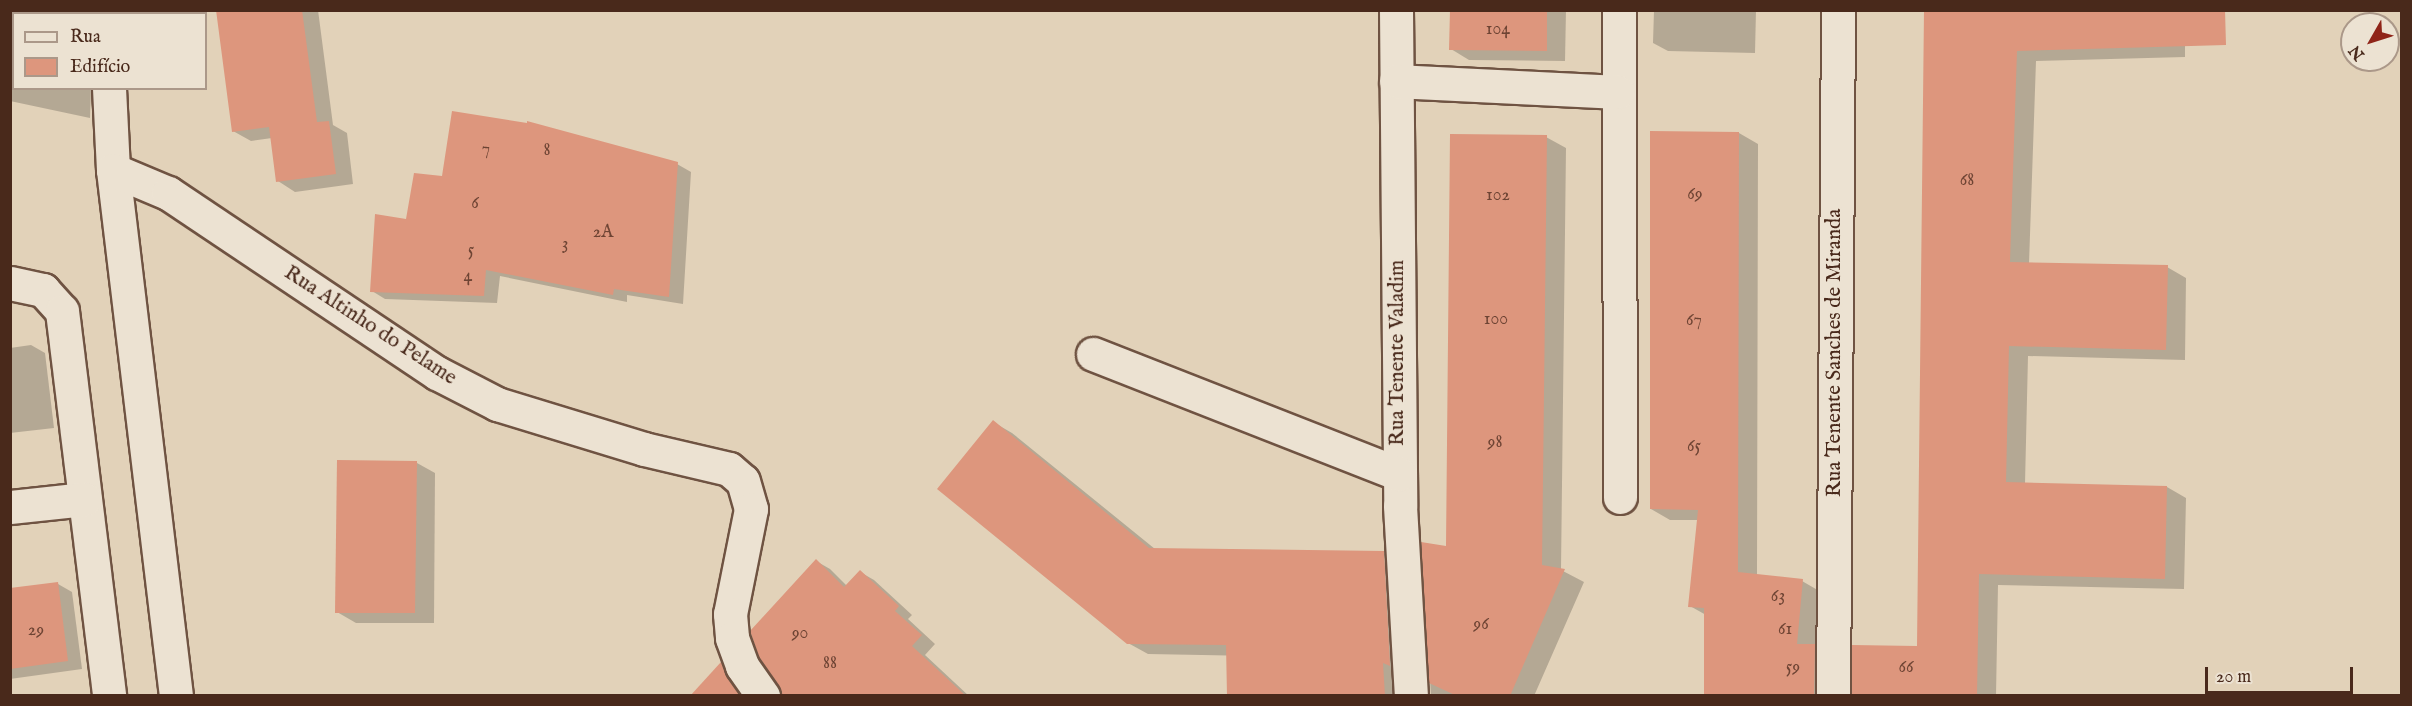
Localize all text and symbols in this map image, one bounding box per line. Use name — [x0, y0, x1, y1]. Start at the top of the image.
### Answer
legend — [12, 12, 207, 90]
north arrow — [2340, 12, 2400, 72]
house number: 104 — [1486, 19, 1510, 41]
text: Rua — [70, 26, 101, 49]
text: N — [2345, 40, 2370, 64]
text: Edifício — [70, 56, 130, 79]
house number: 7 — [482, 139, 490, 161]
house number: 8 — [543, 140, 551, 162]
house number: 68 — [1960, 170, 1974, 192]
house number: 69 — [1687, 184, 1703, 206]
house number: 102 — [1486, 185, 1510, 207]
house number: 6 — [471, 193, 479, 215]
street label: Rua Tenente Sanches de Miranda — [1822, 209, 1848, 497]
house number: 2A — [593, 222, 613, 244]
house number: 3 — [562, 234, 568, 256]
house number: 5 — [468, 240, 474, 262]
street label: Rua Tenente Valadim — [1385, 260, 1411, 446]
street label: Rua Altinho do Pelame — [279, 261, 461, 391]
house number: 4 — [464, 266, 472, 288]
house number: 100 — [1484, 309, 1508, 331]
house number: 67 — [1686, 310, 1702, 332]
house number: 98 — [1488, 432, 1502, 454]
house number: 65 — [1687, 436, 1701, 458]
house number: 63 — [1771, 586, 1785, 608]
house number: 96 — [1473, 614, 1489, 636]
house number: 61 — [1778, 619, 1792, 641]
house number: 29 — [28, 620, 44, 642]
house number: 90 — [792, 623, 808, 645]
house number: 88 — [823, 653, 837, 675]
scale bar — [2208, 655, 2356, 693]
house number: 59 — [1786, 657, 1800, 679]
house number: 66 — [1898, 657, 1914, 679]
text: 20 m — [2216, 666, 2251, 689]

